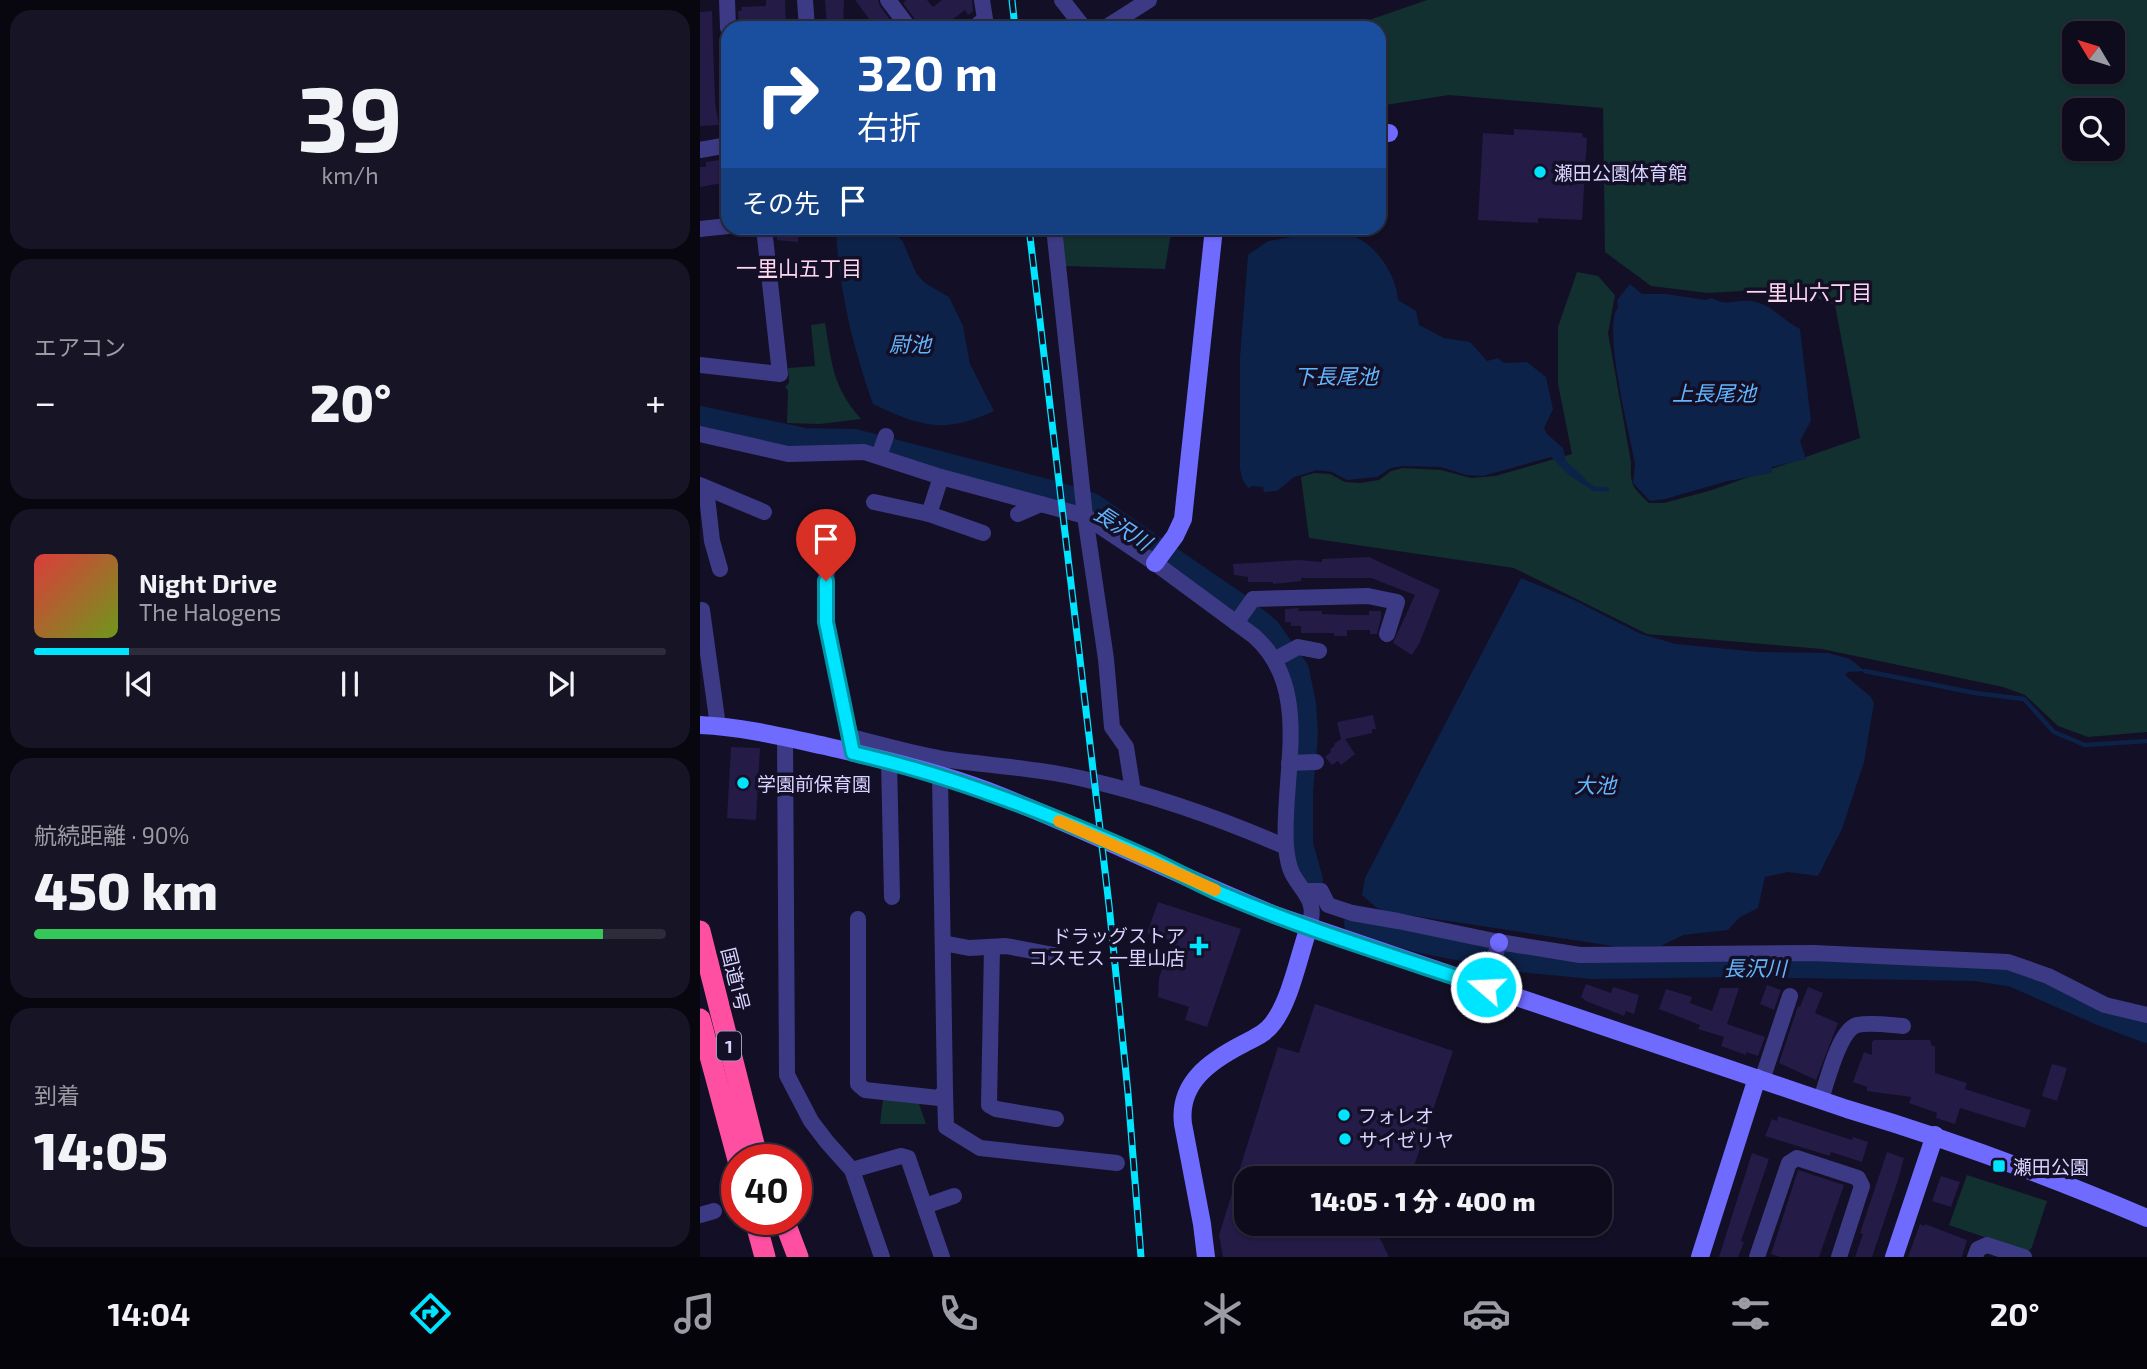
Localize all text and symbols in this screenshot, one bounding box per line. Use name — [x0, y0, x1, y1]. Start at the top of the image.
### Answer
north arrow — [2062, 21, 2124, 84]
map controls — [2062, 21, 2125, 161]
text: 320 m — [857, 42, 998, 101]
icon: right — [742, 49, 833, 140]
text: 39 — [297, 61, 403, 170]
button: search — [2062, 98, 2125, 161]
text: 右折 — [857, 107, 921, 145]
text: km/h — [321, 161, 379, 189]
place label: 瀬田公園体育館 — [1554, 161, 1687, 184]
marker: 瀬田公園体育館 — [1532, 164, 1548, 180]
icon: arrive — [834, 182, 872, 220]
text: その先 — [742, 187, 820, 218]
district label: 一里山五丁目 — [736, 255, 862, 280]
district label: 一里山六丁目 — [1746, 279, 1872, 304]
water label: 尉池 — [889, 331, 933, 356]
text: エアコン — [34, 333, 126, 361]
water label: 下長尾池 — [1294, 363, 1380, 388]
text: 20° — [310, 370, 391, 432]
text: − — [34, 378, 56, 424]
text: + — [645, 378, 666, 424]
water label: 上長尾池 — [1672, 380, 1758, 405]
water label: 長沢川 — [1090, 499, 1158, 556]
pin — [796, 509, 856, 581]
icon: arrive — [807, 520, 845, 558]
text: Night Drive — [139, 567, 277, 598]
text: The Halogens — [139, 598, 281, 626]
icon: previous — [120, 665, 158, 703]
icon: pause — [331, 665, 369, 703]
icon: next — [542, 665, 580, 703]
place label: 学園前保育園 — [757, 772, 871, 795]
water label: 大池 — [1574, 772, 1618, 797]
marker: 学園前保育園 — [735, 775, 751, 791]
text: 航続距離 · 90% — [34, 821, 189, 849]
text: 450 km — [34, 858, 218, 920]
place label: ドラッグストア コスモス 一里山店 — [1029, 924, 1185, 969]
marker: ドラッグストア コスモス 一里山店 — [1191, 938, 1207, 954]
street label: 国道1号 — [717, 945, 755, 1013]
position arrow — [1449, 950, 1523, 1024]
water label: 長沢川 — [1724, 955, 1788, 980]
road number: 1 — [717, 1031, 741, 1060]
text: 到着 — [34, 1081, 80, 1109]
place label: フォレオ — [1358, 1104, 1434, 1127]
marker: フォレオ — [1336, 1107, 1352, 1123]
text: 14:05 — [34, 1118, 168, 1180]
place label: サイゼリヤ — [1359, 1128, 1454, 1151]
marker: サイゼリヤ — [1337, 1131, 1353, 1147]
speed limit sign: 40 — [721, 1144, 812, 1235]
place label: 瀬田公園 — [2013, 1155, 2089, 1178]
marker: 瀬田公園 — [1991, 1158, 2007, 1174]
text: 14:05 · 1 分 · 400 m — [1311, 1185, 1535, 1216]
icon: directions — [406, 1289, 455, 1338]
icon: music — [670, 1289, 719, 1338]
icon: phone — [934, 1289, 983, 1338]
icon: climate — [1198, 1289, 1247, 1338]
icon: car — [1462, 1289, 1511, 1338]
icon: filters — [1726, 1289, 1775, 1338]
text: 14:04 — [108, 1294, 191, 1332]
text: 20° — [1990, 1294, 2039, 1332]

